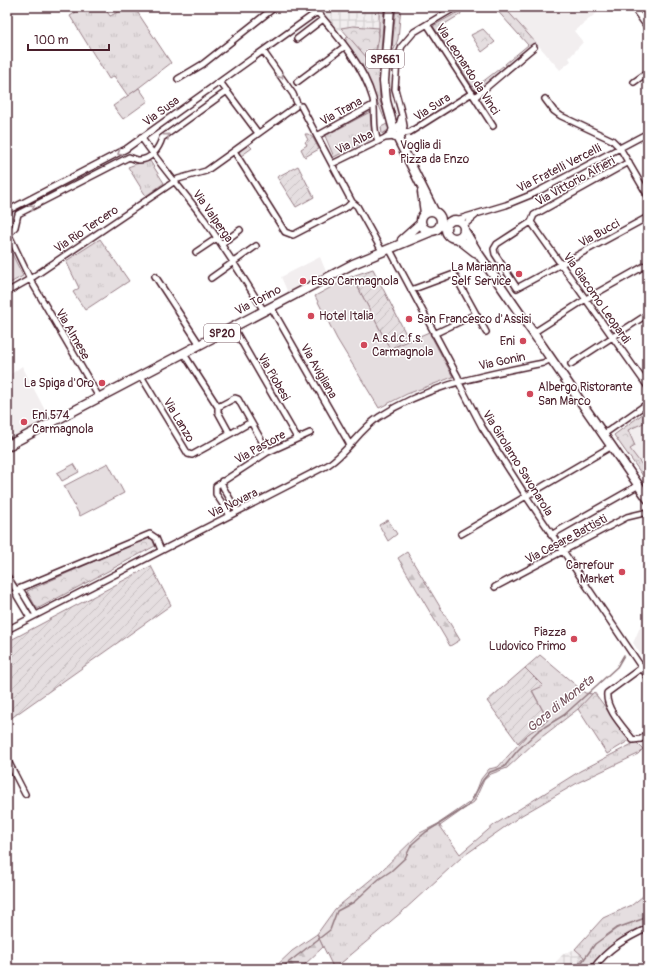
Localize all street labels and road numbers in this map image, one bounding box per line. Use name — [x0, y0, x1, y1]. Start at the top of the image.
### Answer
street label: Via Leonardo da Vinci — [432, 21, 503, 118]
road number: SP661 — [366, 50, 404, 68]
street label: Via Sura — [411, 90, 454, 125]
street label: Via Susa — [140, 93, 183, 130]
street label: Via Trana — [318, 94, 365, 129]
street label: Via Alba — [333, 127, 376, 158]
street label: Via Fratelli Vercelli — [515, 141, 604, 196]
street label: Via Vittorio Alfieri — [533, 153, 618, 209]
street label: Via Valperga — [189, 187, 236, 246]
street label: Via Rio Tercero — [51, 202, 122, 256]
street label: Via Bucci — [576, 216, 622, 251]
street label: Via Giacomo Leopardi — [560, 250, 634, 347]
street label: Via Torino — [233, 282, 284, 319]
street label: Via Almese — [52, 306, 93, 362]
road number: SP20 — [204, 324, 240, 342]
street label: Via Avigliana — [297, 341, 340, 402]
street label: Via Gonin — [477, 349, 527, 374]
street label: Via Piobesi — [254, 351, 293, 404]
street label: Via Lanzo — [160, 395, 198, 446]
street label: Via Girolamo Savonarola — [479, 408, 556, 519]
street label: Via Pastore — [232, 427, 288, 468]
street label: Via Novara — [206, 485, 261, 522]
street label: Via Cesare Battisti — [523, 512, 610, 567]

